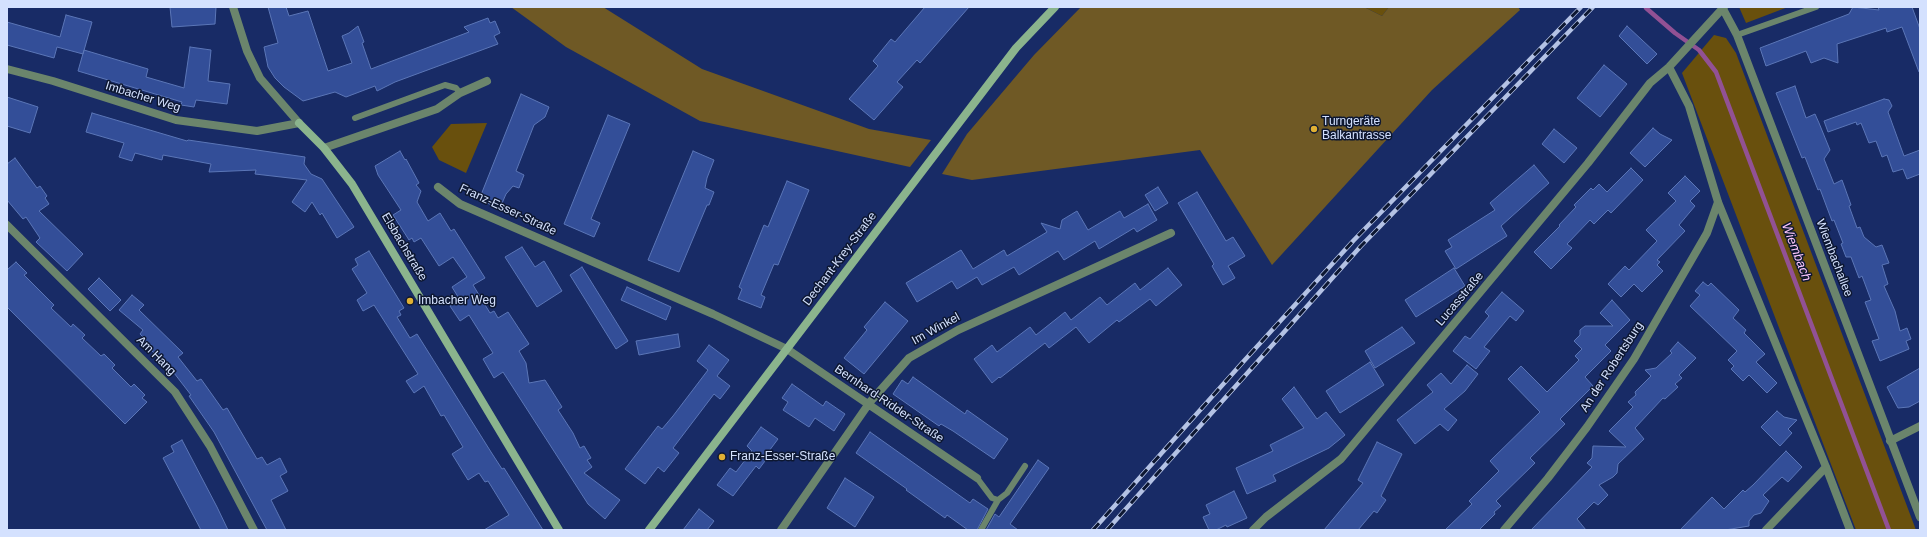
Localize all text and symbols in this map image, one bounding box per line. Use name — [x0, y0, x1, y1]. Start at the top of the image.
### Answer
street label: Imbacher Weg — [104, 79, 182, 115]
place label: Turngeräte Balkantrasse — [1322, 115, 1391, 143]
marker: Turngeräte Balkantrasse — [1309, 124, 1319, 134]
street label: Franz-Esser-Straße — [457, 181, 559, 239]
street label: Dechant-Krey-Straße — [800, 209, 880, 309]
street label: Elsbachstraße — [378, 210, 430, 284]
street label: Wiembachallee — [1813, 217, 1855, 299]
water label: Wiembach — [1778, 221, 1814, 283]
street label: Lucasstraße — [1433, 269, 1487, 329]
place label: Imbacher Weg — [418, 294, 496, 308]
marker: Imbacher Weg — [405, 296, 415, 306]
street label: Im Winkel — [909, 310, 963, 348]
street label: An der Robertsburg — [1577, 319, 1647, 415]
street label: Am Hang — [133, 333, 179, 379]
street label: Bernhard-Ridder-Straße — [832, 362, 946, 446]
place label: Franz-Esser-Straße — [730, 450, 835, 464]
marker: Franz-Esser-Straße — [717, 452, 727, 462]

